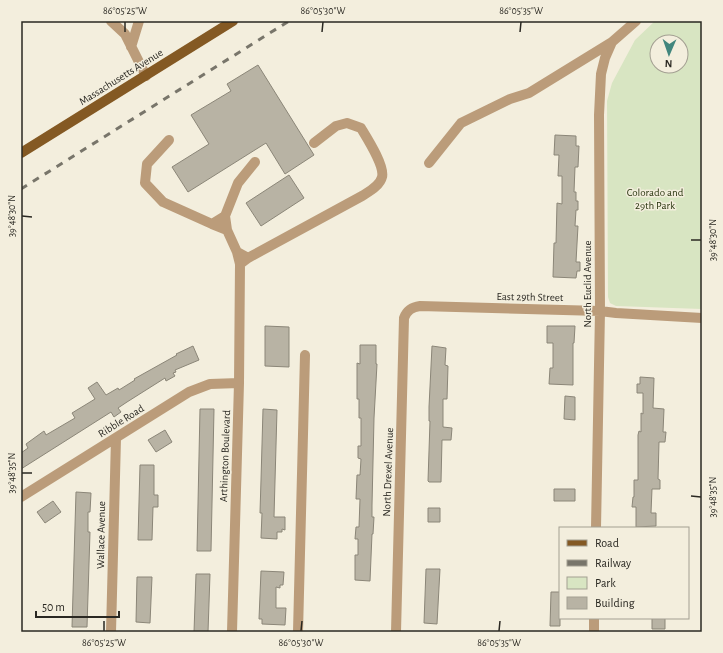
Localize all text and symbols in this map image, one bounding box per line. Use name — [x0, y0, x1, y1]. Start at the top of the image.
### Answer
text: 86°05'25"W — [103, 6, 147, 16]
text: 86°05'30"W — [301, 6, 345, 16]
text: 86°05'35"W — [499, 6, 543, 16]
north arrow — [649, 34, 689, 74]
street label: Massachusetts Avenue — [77, 47, 165, 107]
text: N — [665, 58, 673, 69]
park label: Colorado and 29th Park — [627, 187, 684, 211]
text: 39°48'30"N — [7, 195, 17, 237]
text: 39°48'30"N — [708, 219, 718, 261]
street label: North Euclid Avenue — [582, 240, 593, 328]
street label: East 29th Street — [497, 291, 564, 303]
street label: Ribble Road — [96, 403, 146, 439]
street label: Arthington Boulevard — [218, 409, 232, 502]
street label: North Drexel Avenue — [381, 427, 395, 517]
text: 39°48'35"N — [7, 453, 17, 493]
text: 39°48'35"N — [708, 477, 718, 517]
street label: Wallace Avenue — [95, 501, 107, 569]
legend — [559, 527, 689, 619]
text: Road — [595, 537, 619, 549]
text: Railway — [595, 557, 631, 570]
text: Park — [595, 577, 616, 589]
scale bar — [36, 593, 119, 619]
text: Building — [595, 597, 635, 609]
text: 50 m — [42, 601, 65, 613]
text: 86°05'25"W — [82, 638, 126, 648]
text: 86°05'30"W — [279, 638, 323, 648]
text: 86°05'35"W — [477, 638, 521, 648]

